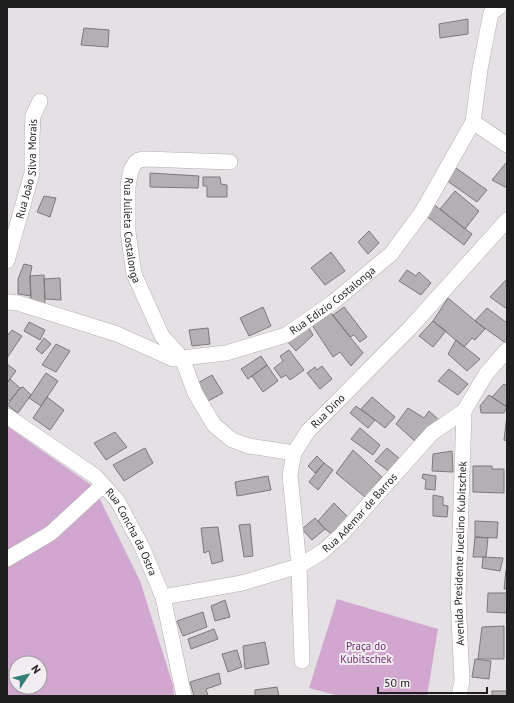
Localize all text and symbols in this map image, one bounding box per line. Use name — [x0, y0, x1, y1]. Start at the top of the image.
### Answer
street label: Rua João Silva Morais — [12, 118, 40, 220]
street label: Rua Julieta Costalonga — [121, 176, 144, 285]
street label: Rua Edizio Costalonga — [287, 263, 378, 338]
street label: Rua Dino — [308, 391, 348, 431]
street label: Avenida Presidente Jucelino Kubitschek — [451, 460, 469, 646]
street label: Rua Ademar de Barros — [319, 470, 400, 556]
street label: Rua Concha da Ostra — [103, 485, 160, 578]
park label: Praça do Kubitschek — [340, 639, 392, 666]
north arrow — [8, 655, 48, 695]
text: N — [28, 662, 44, 676]
scale bar — [378, 669, 487, 695]
text: 50 m — [384, 675, 410, 690]

